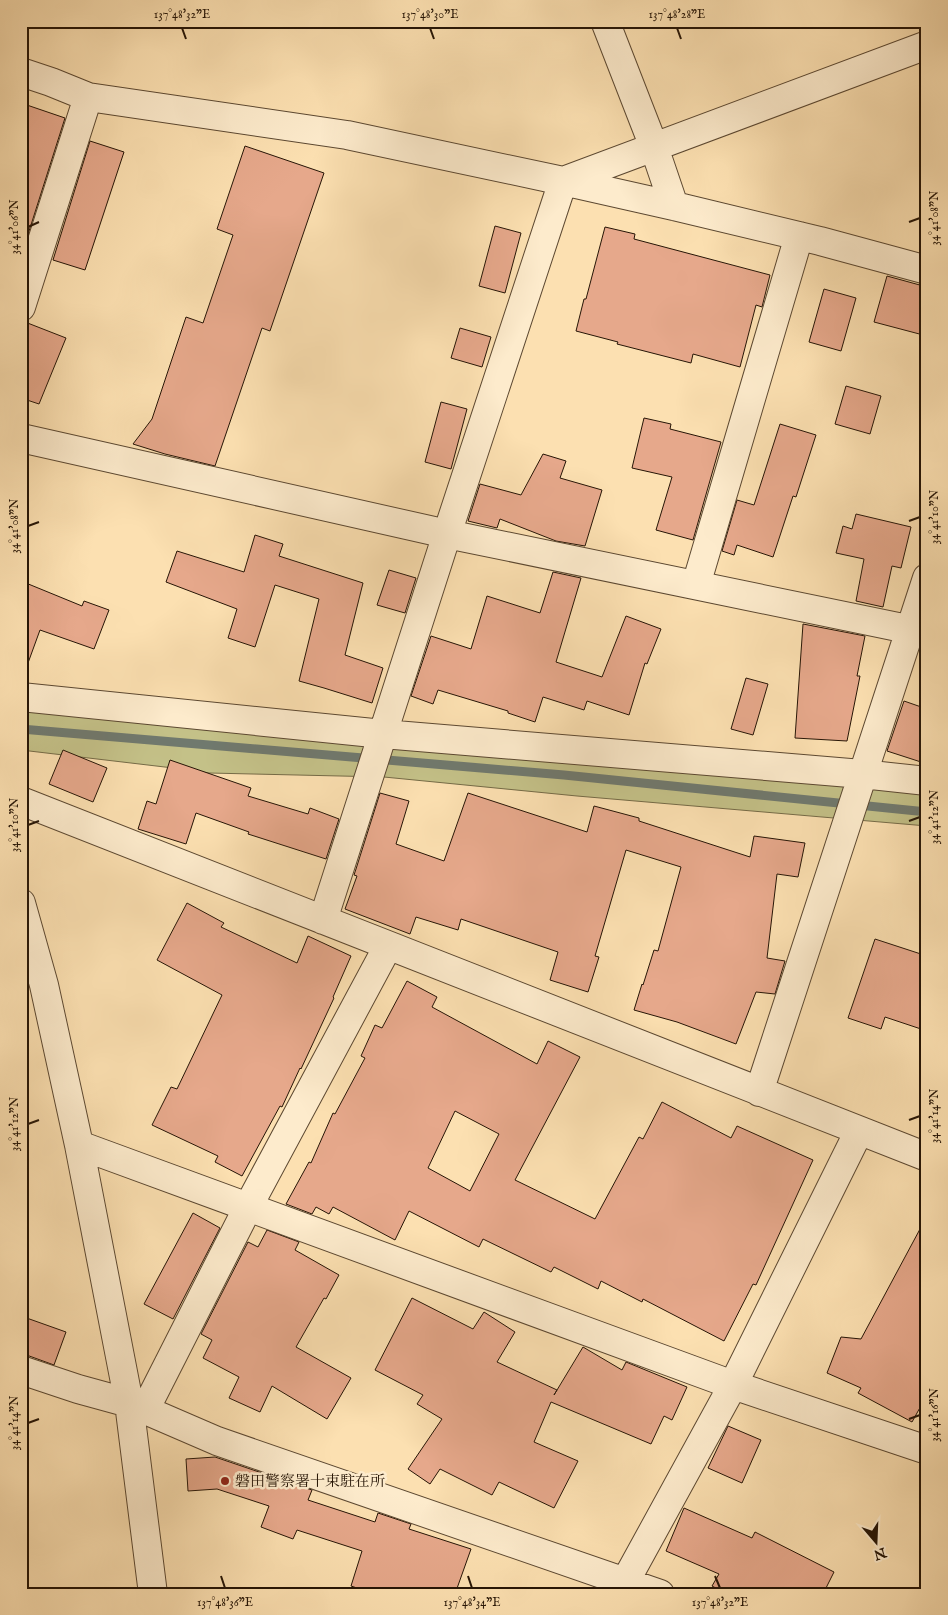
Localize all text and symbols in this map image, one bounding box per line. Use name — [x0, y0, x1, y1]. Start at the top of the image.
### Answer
text: 137°48'32"E — [154, 7, 210, 22]
text: 137°48'30"E — [402, 7, 458, 22]
text: 137°48'28"E — [649, 7, 705, 22]
text: 34°41'08"N — [927, 190, 942, 245]
text: 34°41'06"N — [7, 199, 22, 255]
text: 34°41'10"N — [927, 489, 942, 544]
text: 34°41'08"N — [7, 498, 22, 553]
text: 34°41'12"N — [927, 789, 942, 844]
text: 34°41'10"N — [7, 797, 22, 852]
text: 34°41'14"N — [927, 1088, 942, 1143]
text: 34°41'12"N — [7, 1096, 22, 1151]
text: 34°41'16"N — [927, 1388, 942, 1442]
text: 34°41'14"N — [7, 1395, 22, 1450]
place label: 磐田警察署十束駐在所 — [235, 1472, 385, 1491]
marker: 磐田警察署十束駐在所 — [219, 1475, 231, 1487]
north arrow — [850, 1518, 900, 1568]
text: N — [871, 1543, 890, 1564]
text: 137°48'36"E — [197, 1595, 253, 1610]
text: 137°48'34"E — [444, 1595, 500, 1610]
text: 137°48'32"E — [692, 1595, 748, 1610]

